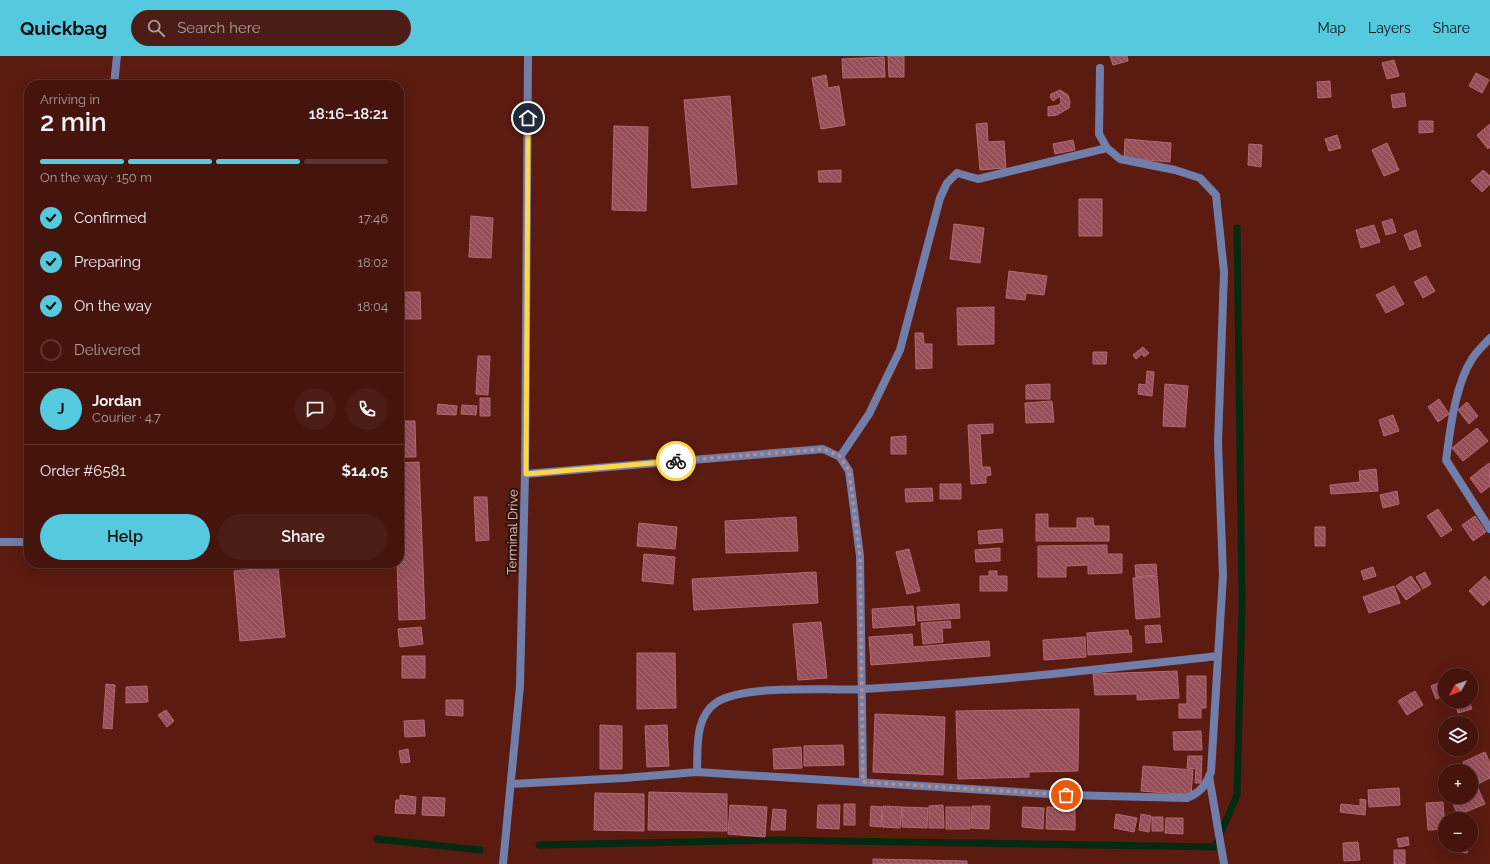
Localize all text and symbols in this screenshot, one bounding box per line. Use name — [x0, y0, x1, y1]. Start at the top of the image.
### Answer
search box — [131, 10, 411, 46]
text: Quickbag — [20, 17, 107, 39]
icon: search — [145, 17, 167, 39]
text: Search here — [177, 19, 261, 37]
text: Map — [1318, 20, 1346, 36]
text: Layers — [1368, 20, 1411, 36]
text: Share — [1433, 20, 1470, 36]
text: Arriving in — [40, 92, 100, 107]
pin — [511, 101, 545, 135]
text: 18:16–18:21 — [309, 105, 388, 123]
text: 2 min — [40, 107, 107, 137]
icon: home — [517, 107, 539, 129]
text: On the way · 150 m — [40, 170, 152, 185]
icon: check — [40, 207, 62, 229]
text: Confirmed — [74, 209, 147, 227]
text: 17:46 — [358, 211, 388, 226]
icon: check — [40, 251, 62, 273]
text: Preparing — [74, 253, 141, 271]
text: 18:02 — [358, 255, 388, 270]
icon: check — [40, 295, 62, 317]
text: On the way — [74, 297, 152, 315]
text: 18:04 — [357, 299, 388, 314]
text: Delivered — [74, 341, 141, 359]
button: chat — [294, 388, 336, 430]
button: phone — [346, 388, 388, 430]
text: Jordan — [92, 392, 141, 410]
text: J — [57, 400, 65, 418]
text: Courier · 4.7 — [92, 410, 161, 425]
courier — [656, 441, 696, 481]
icon: bike — [665, 450, 687, 472]
text: Order #6581 — [40, 462, 126, 480]
text: $14.05 — [342, 462, 388, 480]
street label: Terminal Drive — [504, 489, 521, 575]
button: Help — [40, 514, 210, 560]
button: Share — [218, 514, 388, 560]
north arrow — [1438, 668, 1478, 708]
map controls — [1438, 668, 1478, 852]
button: layers — [1438, 716, 1478, 756]
button: + — [1438, 764, 1478, 804]
pin — [1049, 778, 1083, 812]
icon: bag — [1055, 784, 1077, 806]
button: − — [1438, 812, 1478, 852]

